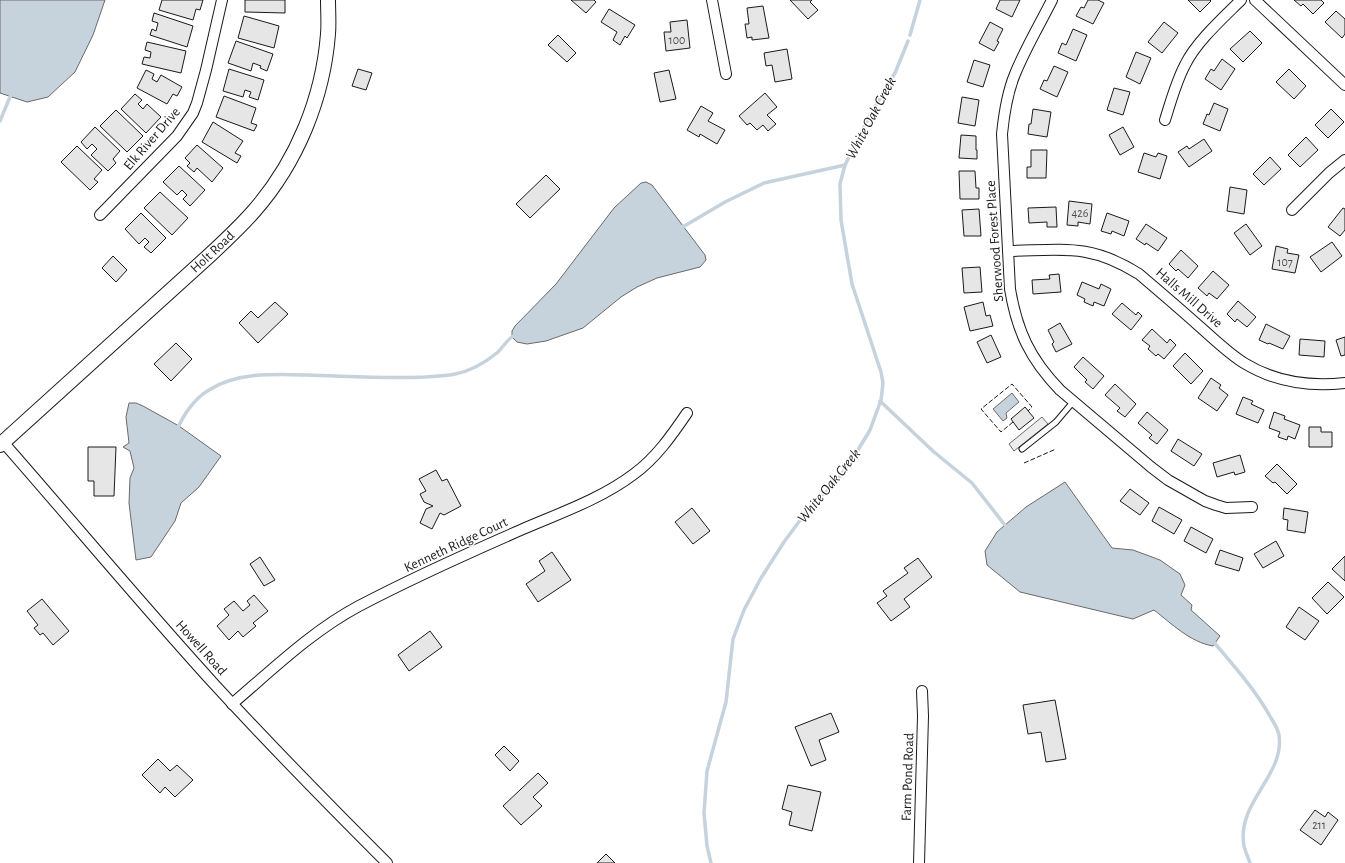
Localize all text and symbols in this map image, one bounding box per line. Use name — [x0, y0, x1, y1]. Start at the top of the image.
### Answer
house number: 100 — [669, 34, 685, 46]
water label: White Oak Creek — [843, 74, 899, 162]
street label: Elk River Drive — [121, 105, 183, 173]
street label: Sherwood Forest Place — [984, 180, 1006, 302]
house number: 426 — [1072, 207, 1089, 219]
street label: Holt Road — [188, 229, 237, 276]
house number: 107 — [1277, 256, 1293, 268]
street label: Halls Mill Drive — [1153, 266, 1225, 330]
water label: White Oak Creek — [795, 446, 863, 526]
street label: Kenneth Ridge Court — [402, 515, 510, 575]
street label: Howell Road — [173, 618, 229, 678]
street label: Farm Pond Road — [899, 733, 917, 821]
house number: 211 — [1312, 819, 1326, 831]

